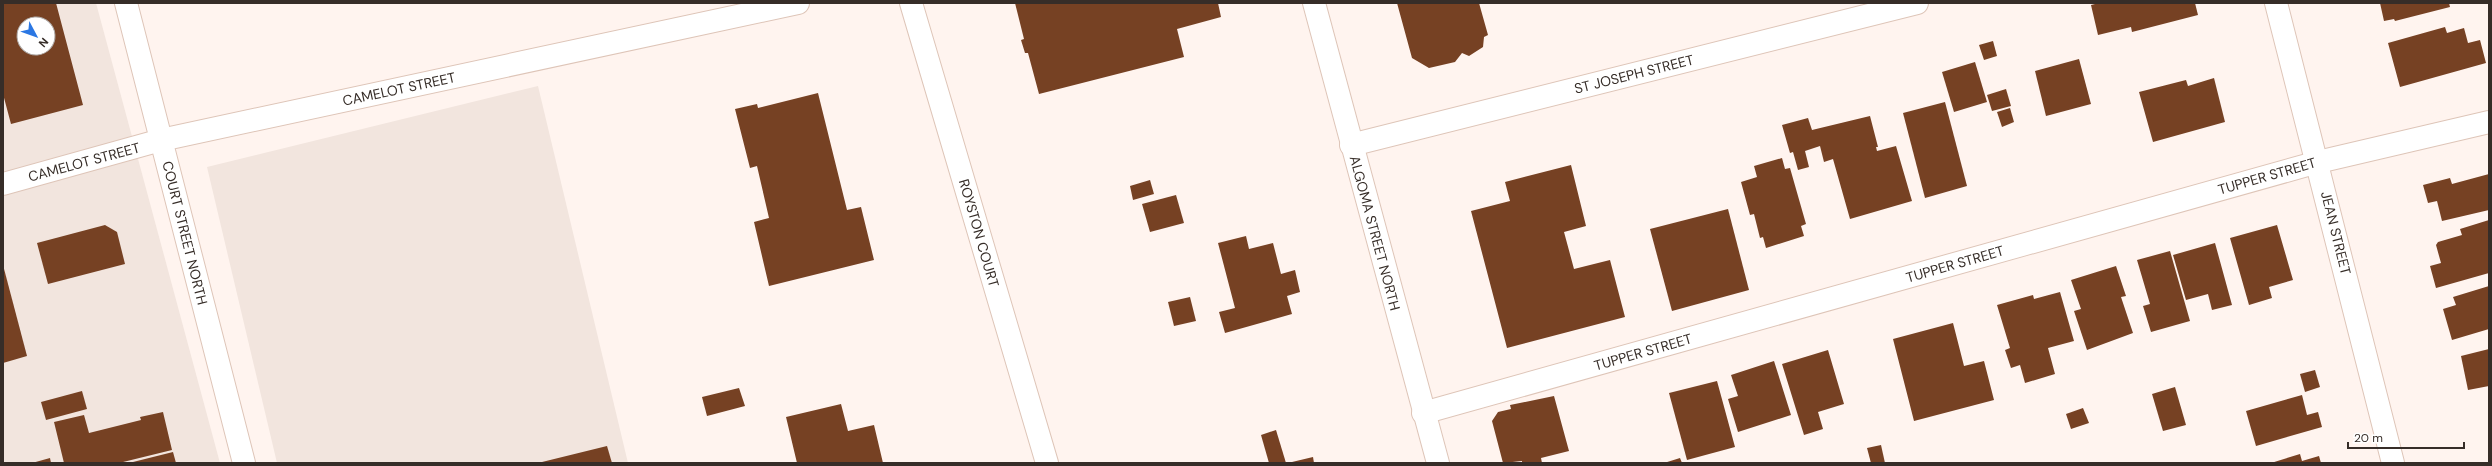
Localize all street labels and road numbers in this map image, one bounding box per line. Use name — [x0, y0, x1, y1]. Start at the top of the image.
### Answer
street label: ST JOSEPH STREET — [1572, 50, 1696, 98]
street label: CAMELOT STREET — [341, 68, 457, 110]
street label: CAMELOT STREET — [26, 138, 142, 186]
street label: TUPPER STREET — [2216, 153, 2318, 199]
street label: ALGOMA STREET NORTH — [1346, 154, 1404, 312]
street label: COURT STREET NORTH — [158, 159, 212, 307]
street label: ROYSTON COURT — [955, 177, 1003, 289]
street label: JEAN STREET — [2317, 189, 2355, 277]
street label: TUPPER STREET — [1904, 241, 2006, 287]
street label: TUPPER STREET — [1592, 329, 1694, 375]

